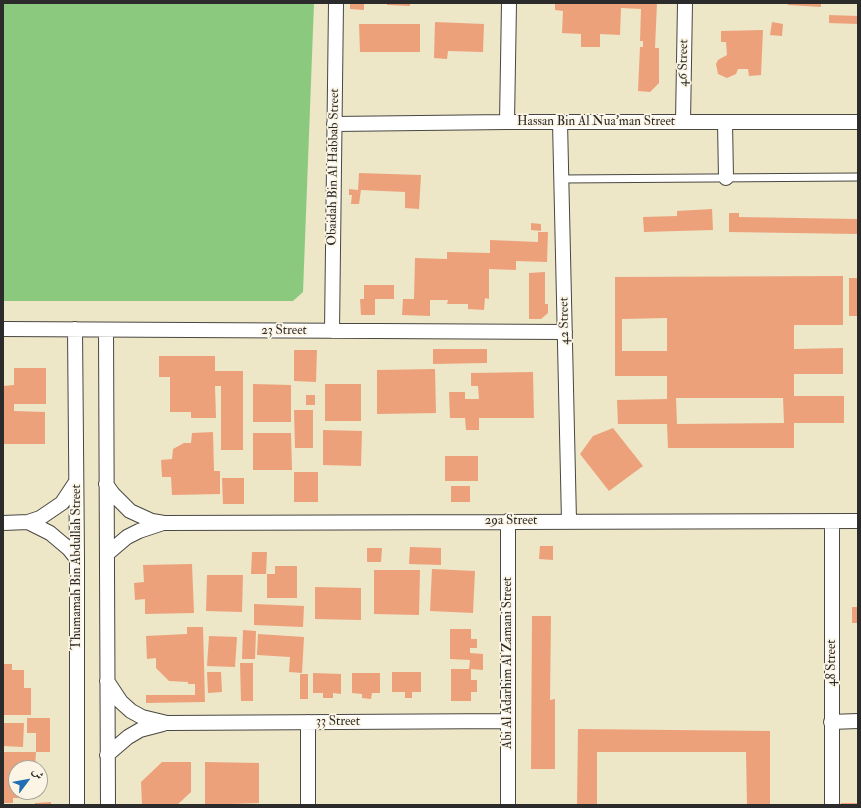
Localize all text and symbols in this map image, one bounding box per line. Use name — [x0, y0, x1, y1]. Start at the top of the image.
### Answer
street label: 46 Street — [676, 39, 692, 87]
street label: Obaidah Bin Al Habbab Street — [325, 88, 343, 246]
street label: Hassan Bin Al Nua'man Street — [517, 114, 675, 130]
street label: 42 Street — [557, 297, 573, 345]
street label: 23 Street — [261, 323, 307, 339]
street label: Thumamah Bin Abdullah Street — [69, 484, 85, 650]
street label: 29a Street — [485, 513, 537, 529]
street label: Abi Al Adarhim Al Zamani Street — [500, 577, 516, 749]
street label: 48 Street — [824, 639, 840, 687]
street label: 33 Street — [316, 714, 360, 730]
north arrow — [8, 760, 48, 800]
text: ش — [29, 766, 46, 782]

